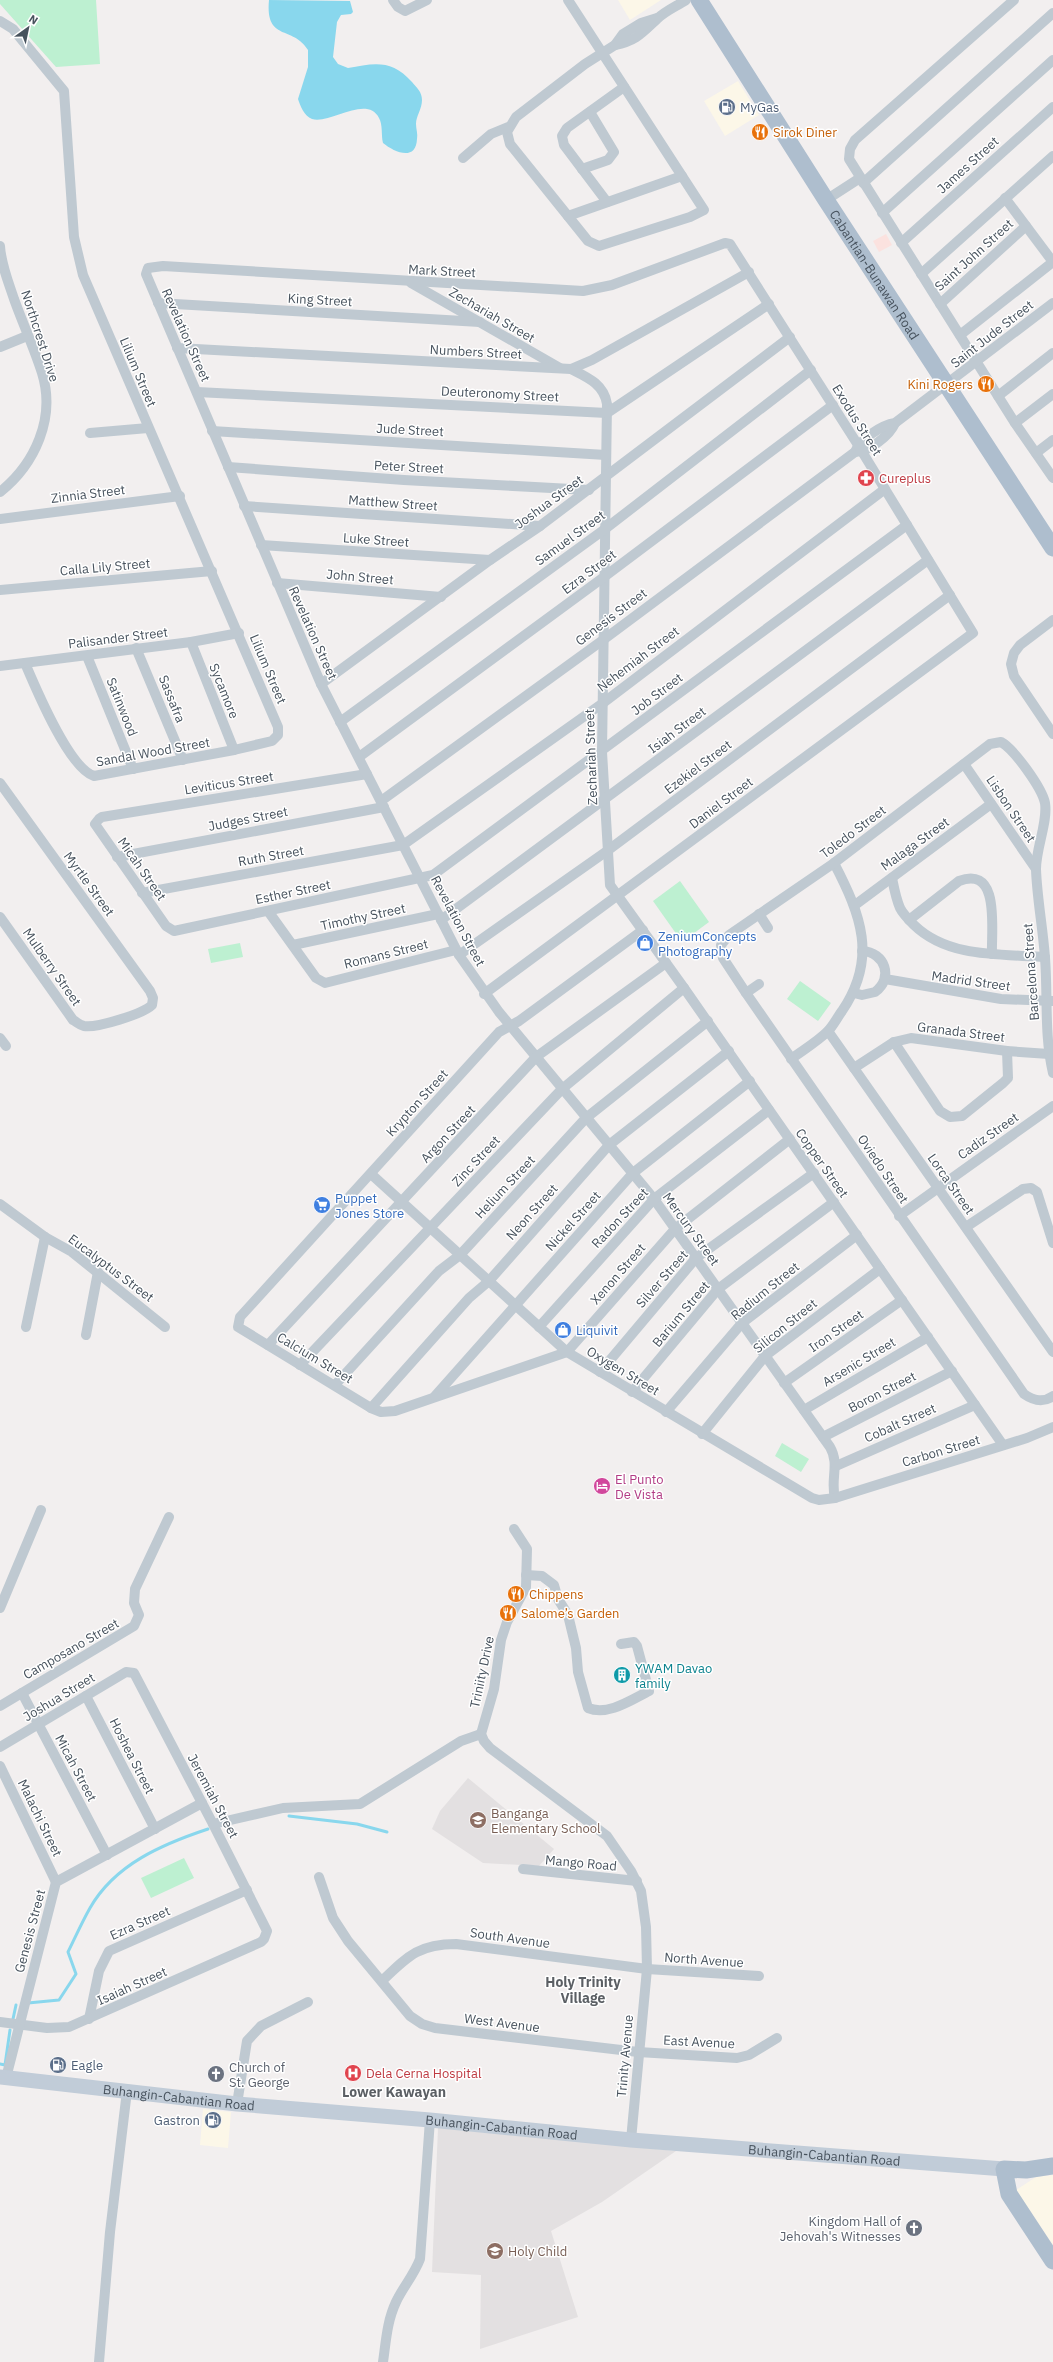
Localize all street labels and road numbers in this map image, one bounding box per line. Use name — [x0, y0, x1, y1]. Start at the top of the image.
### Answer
street label: James Street — [934, 133, 1002, 197]
street label: Cabantian-Bunawan Road — [826, 206, 923, 343]
street label: Saint John Street — [931, 215, 1017, 295]
street label: Mark Street — [408, 261, 476, 281]
street label: Zechariah Street — [446, 283, 538, 347]
street label: Revelation Street — [158, 286, 214, 384]
street label: Northcrest Drive — [17, 288, 63, 384]
street label: King Street — [287, 290, 353, 310]
street label: Saint Jude Street — [947, 296, 1037, 372]
street label: Lilium Street — [116, 335, 160, 409]
street label: Numbers Street — [429, 341, 523, 363]
street label: Exodus Street — [828, 381, 886, 459]
street label: Deuteronomy Street — [441, 382, 559, 406]
street label: Jude Street — [376, 420, 444, 440]
street label: Peter Street — [374, 457, 444, 477]
street label: Joshua Street — [511, 471, 587, 533]
street label: Zinnia Street — [50, 481, 126, 507]
street label: Matthew Street — [348, 491, 438, 515]
street label: Samuel Street — [532, 507, 608, 569]
street label: Luke Street — [342, 529, 410, 551]
street label: Ezra Street — [558, 546, 620, 598]
street label: Calla Lily Street — [59, 555, 151, 579]
street label: John Street — [326, 566, 394, 588]
street label: Revelation Street — [285, 584, 341, 682]
street label: Genesis Street — [572, 585, 650, 649]
street label: Palisander Street — [67, 623, 169, 653]
street label: Nehemiah Street — [594, 623, 682, 695]
street label: Lilium Street — [246, 632, 290, 706]
street label: Sycamore — [205, 661, 243, 721]
street label: Job Street — [628, 669, 686, 719]
street label: Sassafra — [155, 673, 189, 725]
street label: Satinwood — [103, 675, 141, 739]
street label: Isiah Street — [645, 703, 709, 757]
street label: Zechariah Street — [581, 708, 601, 806]
street label: Sandal Wood Street — [95, 734, 211, 770]
street label: Ezekiel Street — [661, 736, 735, 798]
street label: Leviticus Street — [183, 768, 275, 798]
street label: Lisbon Street — [982, 772, 1040, 846]
street label: Daniel Street — [686, 773, 756, 833]
street label: Toledo Street — [817, 802, 889, 862]
street label: Judges Street — [207, 803, 289, 835]
street label: Malaga Street — [877, 813, 953, 875]
street label: Micah Street — [114, 834, 170, 904]
street label: Ruth Street — [237, 842, 305, 870]
street label: Myrtle Street — [60, 848, 118, 920]
street label: Revelation Street — [427, 873, 489, 969]
street label: Esther Street — [254, 876, 332, 908]
street label: Timothy Street — [319, 900, 407, 934]
street label: Barcelona Street — [1019, 923, 1043, 1021]
street label: Mulberry Street — [19, 925, 85, 1009]
street label: Romans Street — [342, 935, 430, 973]
street label: Madrid Street — [931, 967, 1011, 995]
street label: Granada Street — [916, 1018, 1006, 1046]
street label: Krypton Street — [382, 1066, 452, 1140]
street label: Argon Street — [417, 1102, 479, 1166]
street label: Cadiz Street — [954, 1109, 1022, 1163]
street label: Copper Street — [792, 1125, 852, 1201]
street label: Oviedo Street — [854, 1131, 912, 1207]
street label: Zinc Street — [448, 1132, 504, 1190]
street label: Lorca Street — [924, 1150, 978, 1218]
street label: Helium Street — [471, 1152, 539, 1222]
street label: Neon Street — [502, 1180, 562, 1244]
street label: Radon Street — [588, 1184, 652, 1252]
street label: Nickel Street — [542, 1187, 604, 1255]
street label: Mercury Street — [659, 1189, 723, 1269]
street label: Eucalyptus Street — [65, 1230, 157, 1306]
street label: Xenon Street — [587, 1240, 649, 1308]
street label: Silver Street — [632, 1247, 692, 1311]
street label: Radium Street — [727, 1258, 803, 1324]
street label: Barium Street — [648, 1278, 714, 1350]
street label: Silicon Street — [750, 1295, 820, 1357]
street label: Iron Street — [805, 1306, 867, 1356]
street label: Calcium Street — [274, 1329, 356, 1387]
street label: Arsenic Street — [819, 1333, 899, 1391]
street label: Oxygen Street — [584, 1343, 662, 1399]
street label: Boron Street — [845, 1368, 919, 1416]
street label: Cobalt Street — [862, 1400, 938, 1446]
street label: Carbon Street — [900, 1431, 982, 1471]
street label: Camposano Street — [20, 1615, 122, 1683]
street label: Triniity Drive — [466, 1634, 498, 1710]
street label: Joshua Street — [20, 1669, 98, 1725]
street label: Hoshea Street — [106, 1715, 158, 1797]
street label: Micah Street — [51, 1732, 101, 1804]
street label: Jeremiah Street — [184, 1751, 242, 1841]
street label: Malachi Street — [14, 1777, 66, 1859]
street label: Mango Road — [544, 1851, 618, 1875]
street label: Genesis Street — [11, 1888, 49, 1974]
street label: Ezra Street — [107, 1902, 173, 1944]
street label: South Avenue — [469, 1924, 551, 1952]
street label: North Avenue — [664, 1949, 744, 1971]
street label: Isaiah Street — [94, 1963, 170, 2009]
street label: West Avenue — [463, 2010, 541, 2036]
street label: Trinity Avenue — [613, 2014, 637, 2098]
street label: East Avenue — [663, 2032, 735, 2052]
street label: Buhangin-Cabantian Road — [102, 2080, 255, 2114]
street label: Buhangin-Cabantian Road — [425, 2111, 578, 2143]
street label: Buhangin-Cabantian Road — [747, 2141, 901, 2169]

